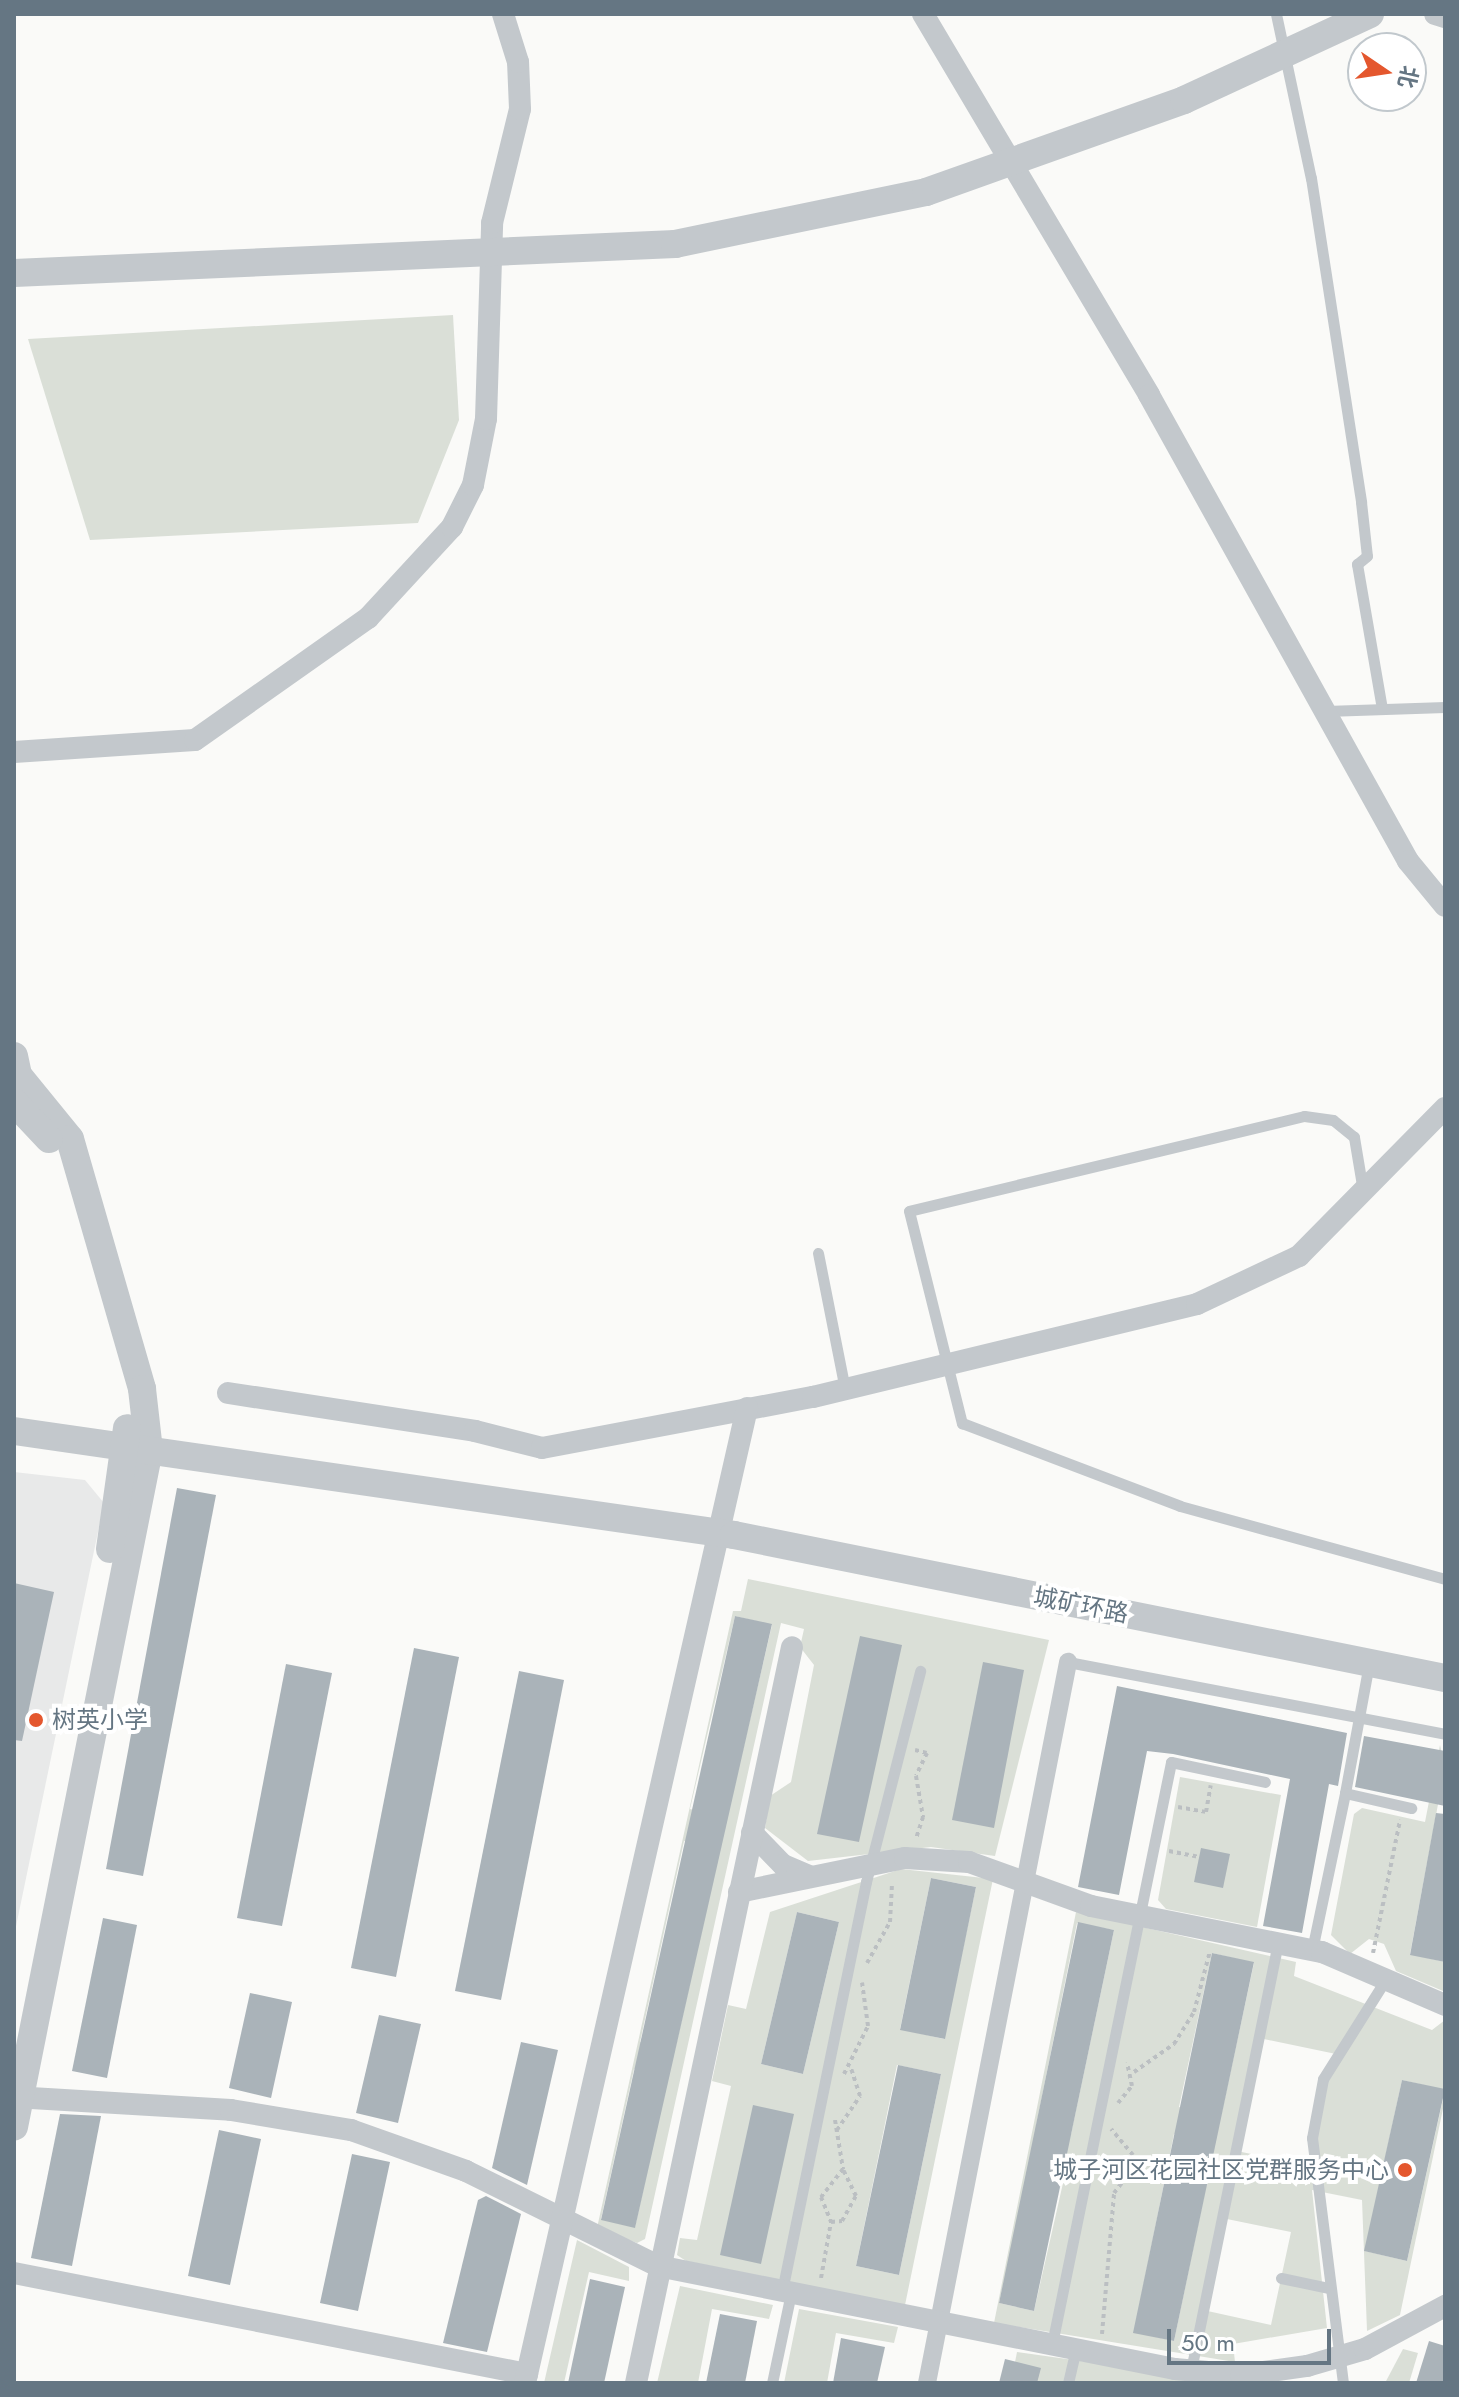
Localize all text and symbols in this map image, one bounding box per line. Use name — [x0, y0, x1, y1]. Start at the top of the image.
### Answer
north arrow — [1347, 32, 1427, 112]
text: 北 — [1390, 63, 1427, 91]
street label: 城矿环路 — [1031, 1582, 1131, 1628]
place label: 树英小学 — [52, 1706, 148, 1734]
marker: 树英小学 — [27, 1711, 45, 1729]
place label: 城子河区花园社区党群服务中心 — [1053, 2156, 1389, 2184]
marker: 城子河区花园社区党群服务中心 — [1396, 2161, 1414, 2179]
scale bar — [1171, 2313, 1335, 2363]
text: 50 m — [1181, 2325, 1235, 2360]

